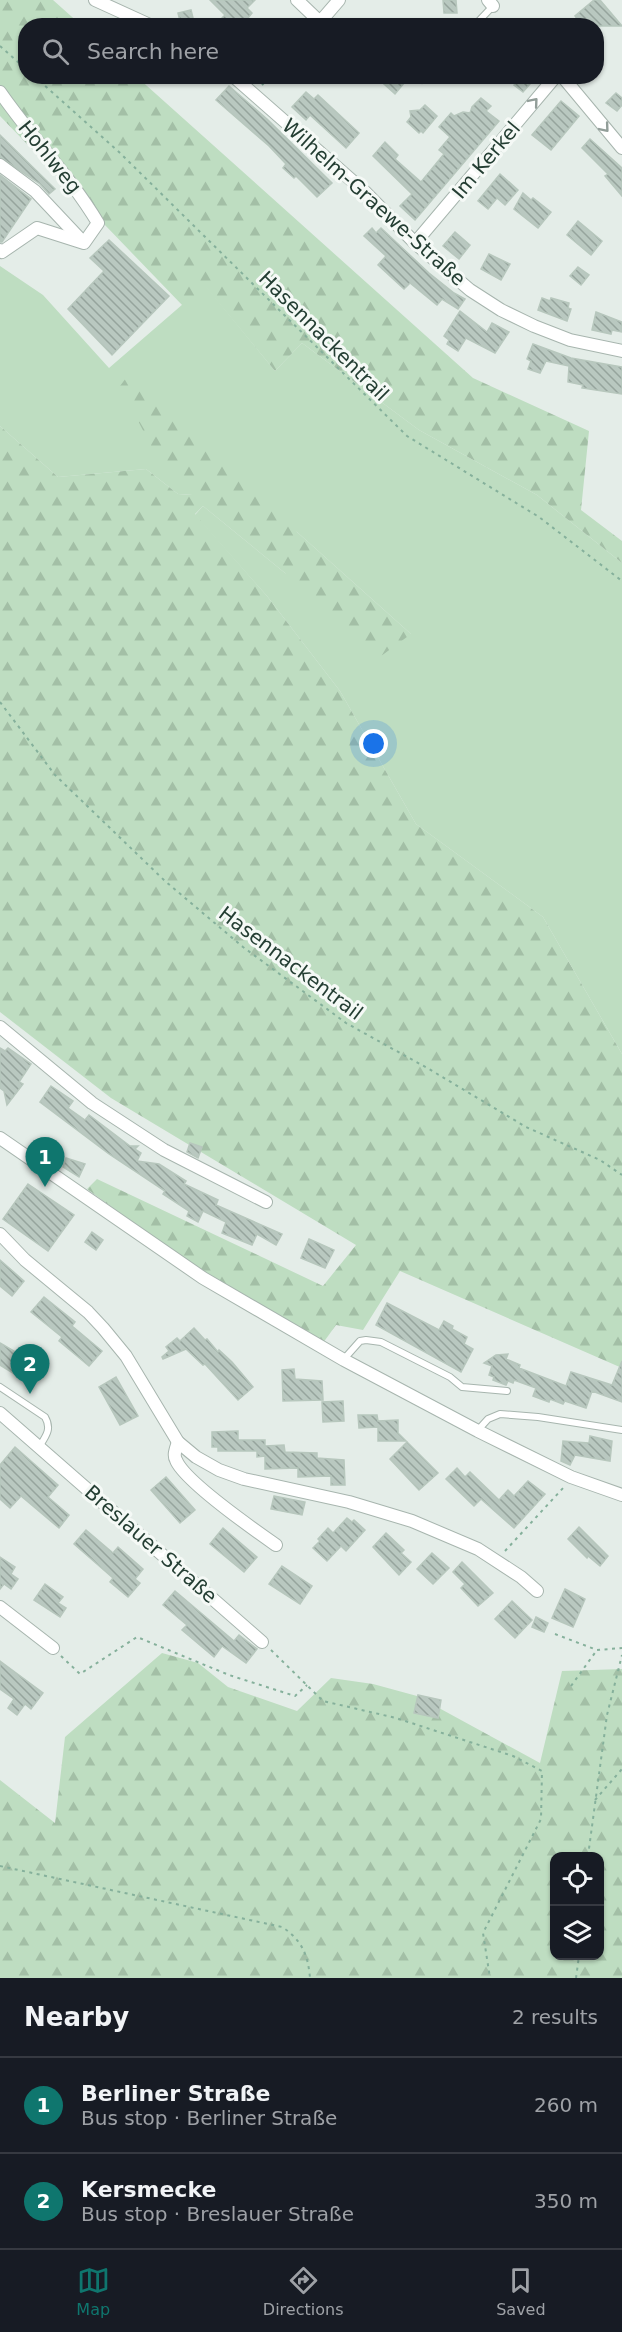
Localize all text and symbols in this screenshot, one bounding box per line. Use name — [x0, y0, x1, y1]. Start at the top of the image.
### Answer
search box — [18, 18, 604, 84]
icon: search — [39, 35, 72, 68]
text: Search here — [87, 39, 219, 64]
one-way arrow — [527, 98, 538, 109]
street label: Wilhelm-Graewe-Straße — [277, 113, 471, 291]
street label: Hohlweg — [13, 116, 87, 198]
street label: Im Kerkel — [447, 117, 525, 203]
one-way arrow — [598, 121, 609, 132]
street label: Hasennackentrail — [254, 266, 394, 406]
your location — [359, 729, 388, 758]
street label: Hasennackentrail — [214, 901, 368, 1025]
pin: 1 — [26, 1138, 64, 1187]
pin: 2 — [10, 1344, 50, 1394]
street label: Breslauer Straße — [80, 1480, 222, 1608]
map controls — [550, 1852, 604, 1960]
button: locate — [550, 1852, 604, 1906]
button: layers — [550, 1906, 604, 1960]
text: Nearby — [24, 2002, 129, 2032]
text: 2 results — [512, 2005, 598, 2029]
text: Berliner Straße — [81, 2081, 271, 2106]
text: 1 — [37, 2093, 50, 2117]
text: 260 m — [534, 2093, 598, 2117]
text: Bus stop · Berliner Straße — [81, 2106, 337, 2130]
text: Kersmecke — [81, 2177, 216, 2202]
text: 2 — [37, 2189, 50, 2213]
text: 350 m — [534, 2189, 598, 2213]
text: Bus stop · Breslauer Straße — [81, 2202, 354, 2226]
tab: Map — [76, 2264, 110, 2319]
tab: Directions — [263, 2264, 343, 2319]
tab: Saved — [496, 2264, 546, 2319]

